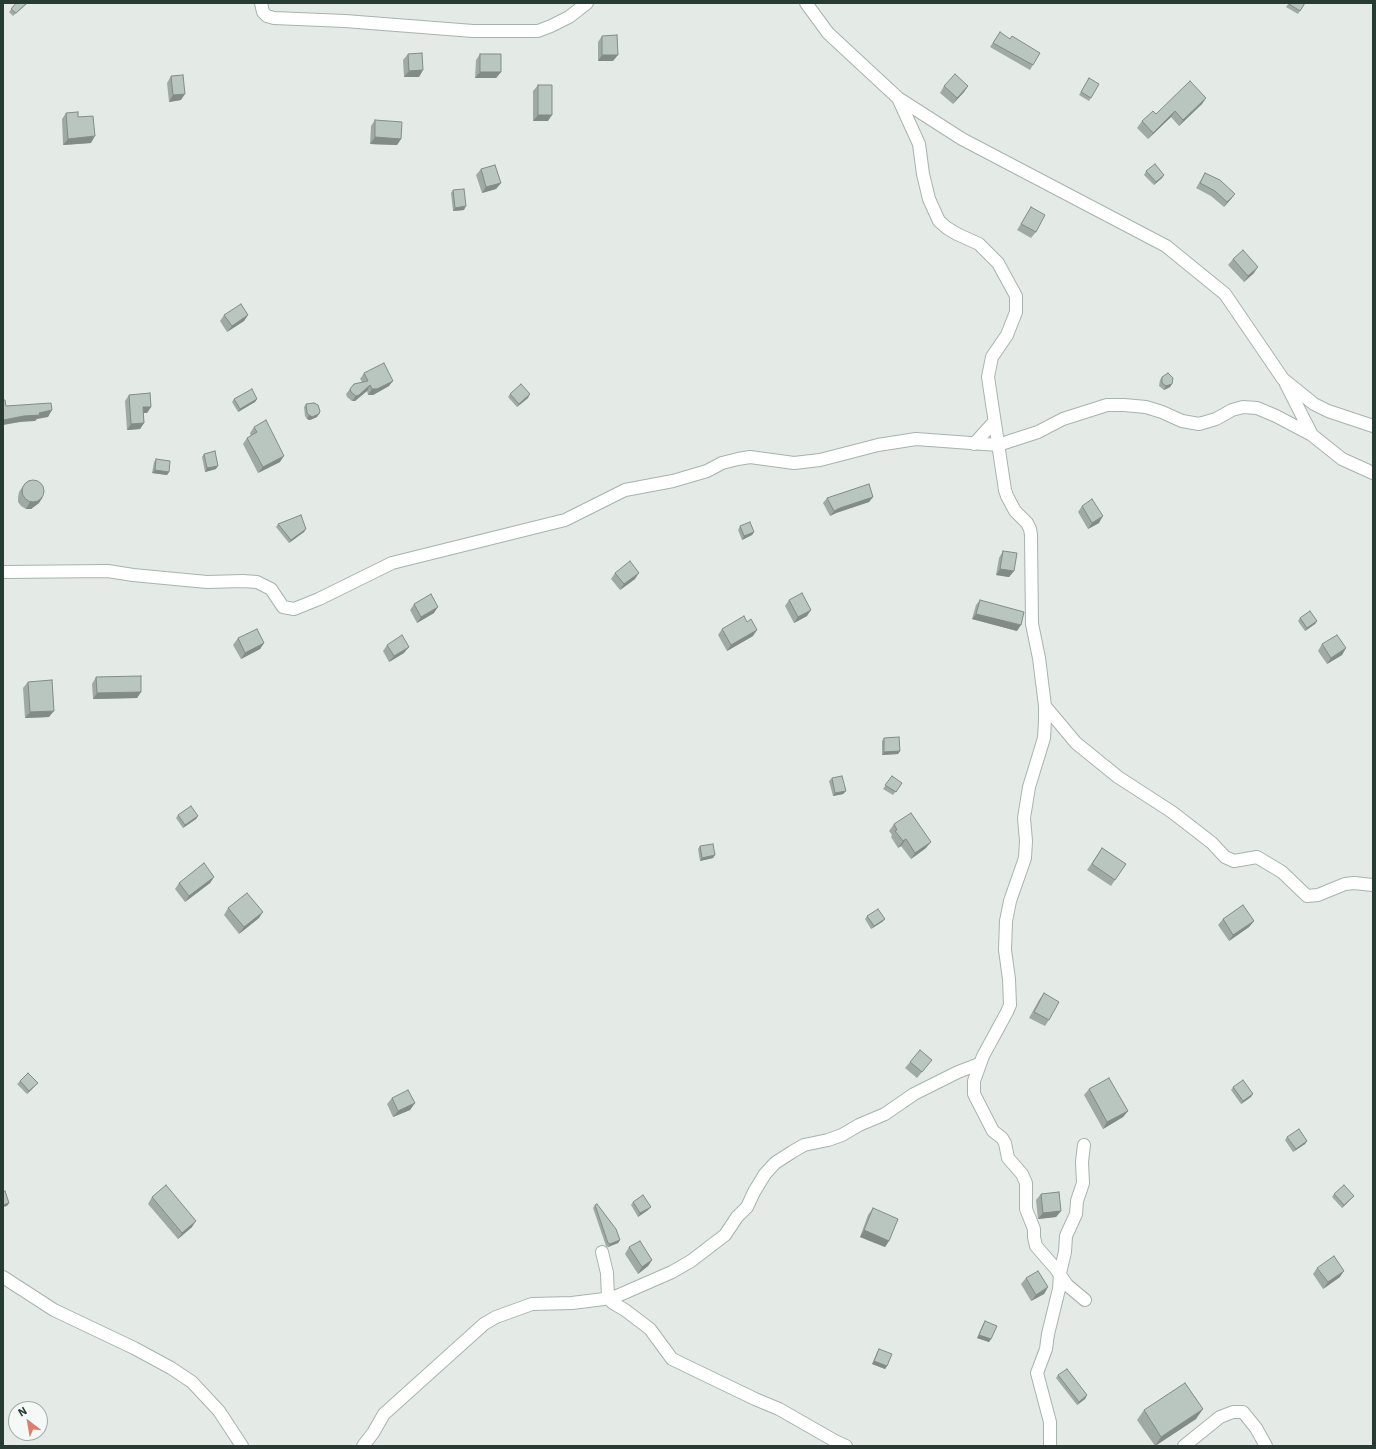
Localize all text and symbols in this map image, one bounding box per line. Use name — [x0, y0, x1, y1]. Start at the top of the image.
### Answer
north arrow — [8, 1401, 48, 1441]
text: N — [15, 1404, 29, 1420]

